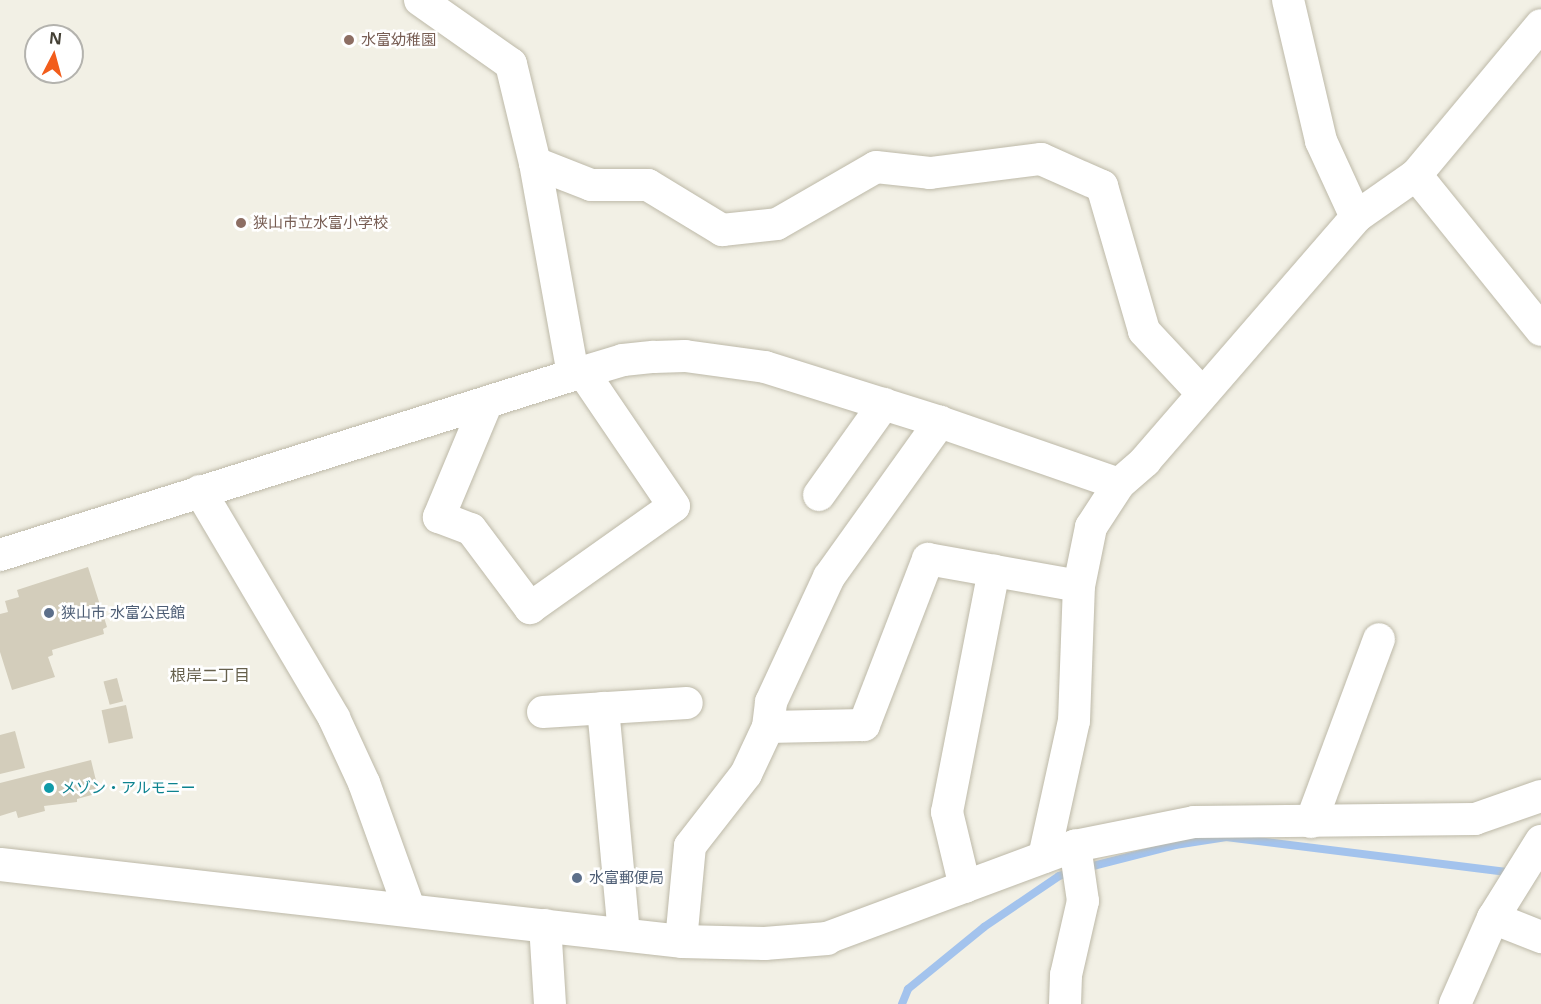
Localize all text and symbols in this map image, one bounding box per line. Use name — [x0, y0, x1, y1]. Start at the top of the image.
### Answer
north arrow — [24, 24, 84, 84]
text: N — [48, 26, 63, 50]
place label: 水富幼稚園 — [361, 31, 436, 49]
marker: 水富幼稚園 — [342, 33, 356, 47]
place label: 狭山市立水富小学校 — [253, 214, 388, 232]
marker: 狭山市立水富小学校 — [234, 216, 248, 230]
place label: 狭山市 水富公民館 — [61, 604, 185, 622]
marker: 狭山市 水富公民館 — [42, 606, 56, 620]
district label: 根岸二丁目 — [170, 665, 250, 685]
place label: メゾン・アルモニー — [61, 779, 196, 797]
marker: メゾン・アルモニー — [42, 781, 56, 795]
place label: 水富郵便局 — [589, 869, 664, 887]
marker: 水富郵便局 — [570, 871, 584, 885]

